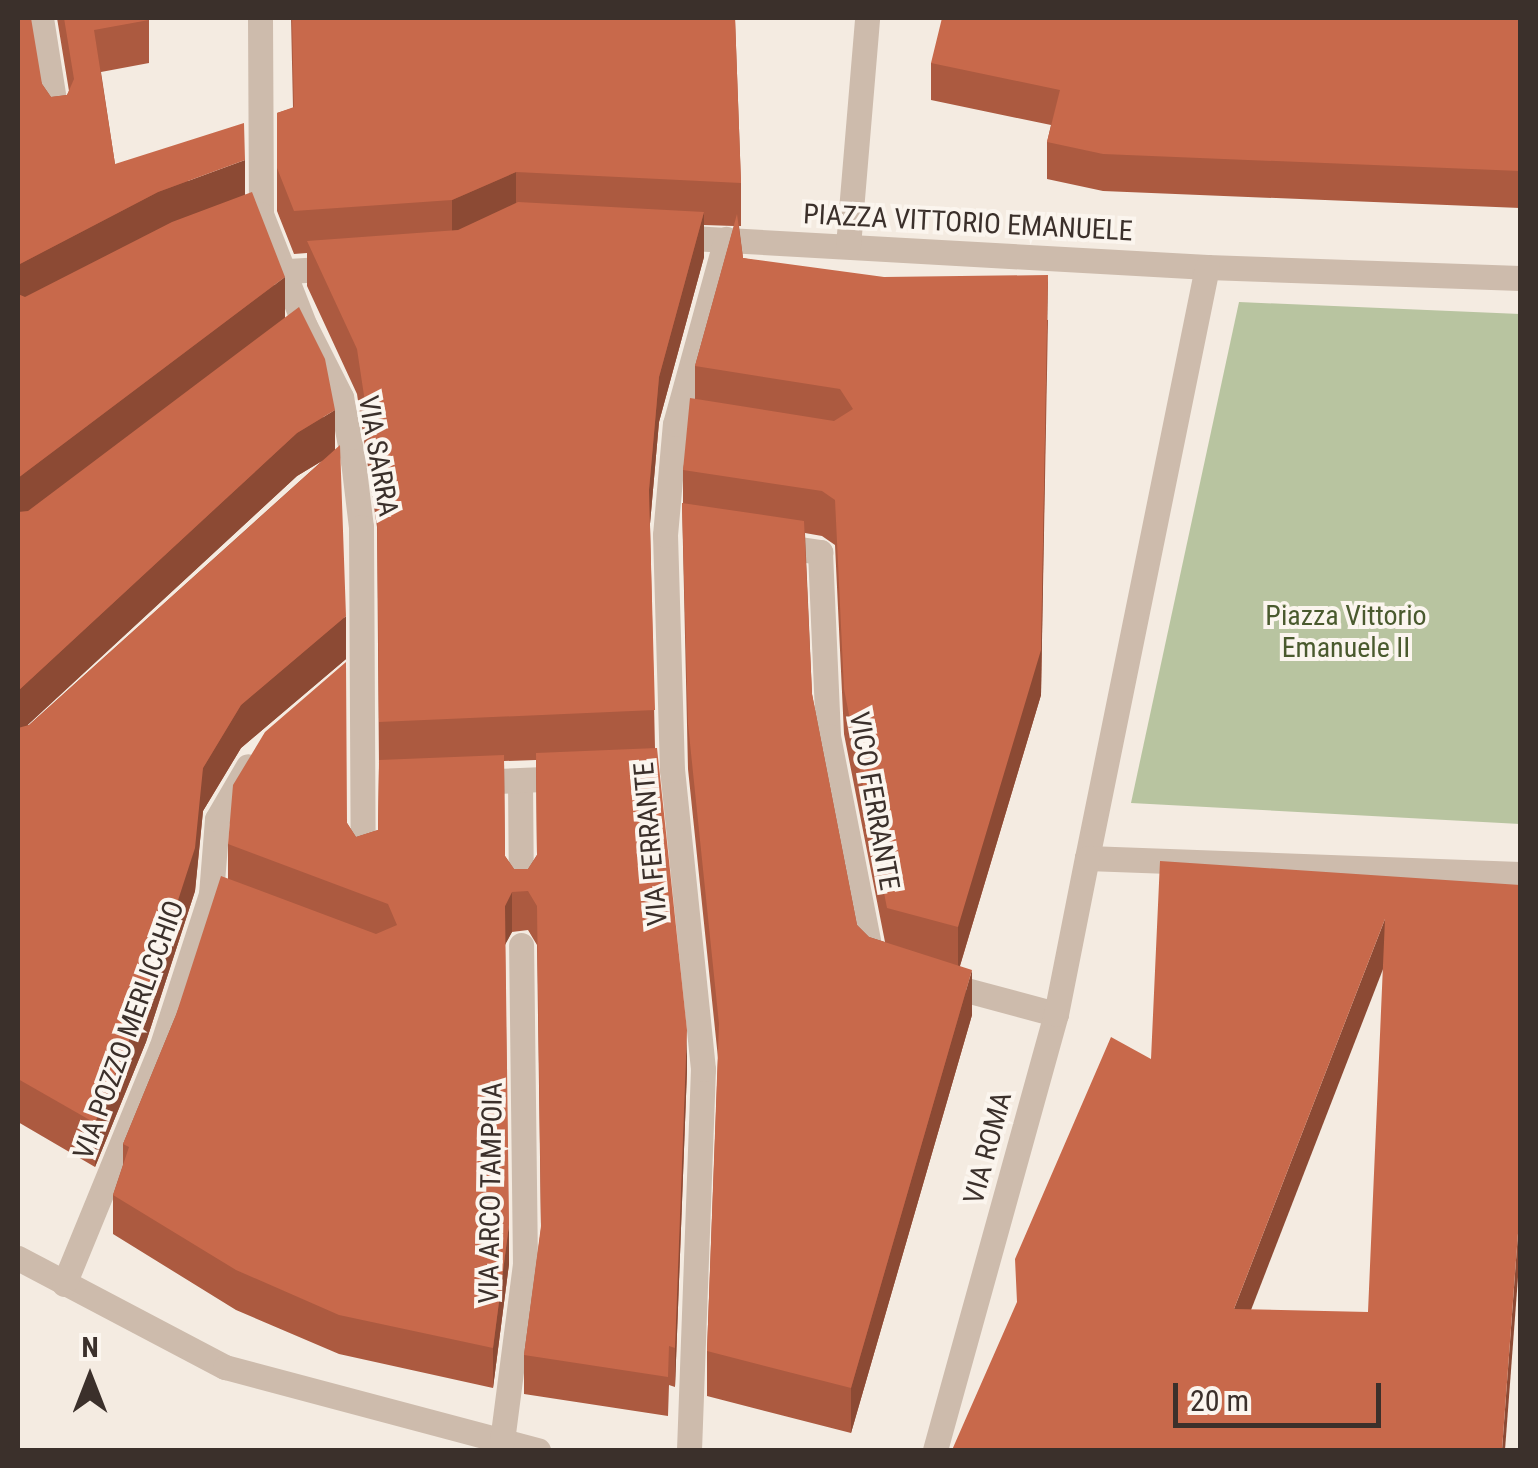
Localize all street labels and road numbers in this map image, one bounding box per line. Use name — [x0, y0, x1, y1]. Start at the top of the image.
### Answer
street label: PIAZZA VITTORIO EMANUELE — [802, 198, 1134, 248]
street label: VIA SARRA — [351, 393, 405, 519]
street label: VICO FERRANTE — [842, 709, 906, 893]
street label: VIA FERRANTE — [627, 761, 675, 927]
street label: VIA POZZO MERLICCHIO — [67, 896, 191, 1164]
street label: VIA ARCO TAMPOIA — [472, 1082, 510, 1304]
street label: VIA ROMA — [957, 1088, 1019, 1208]

